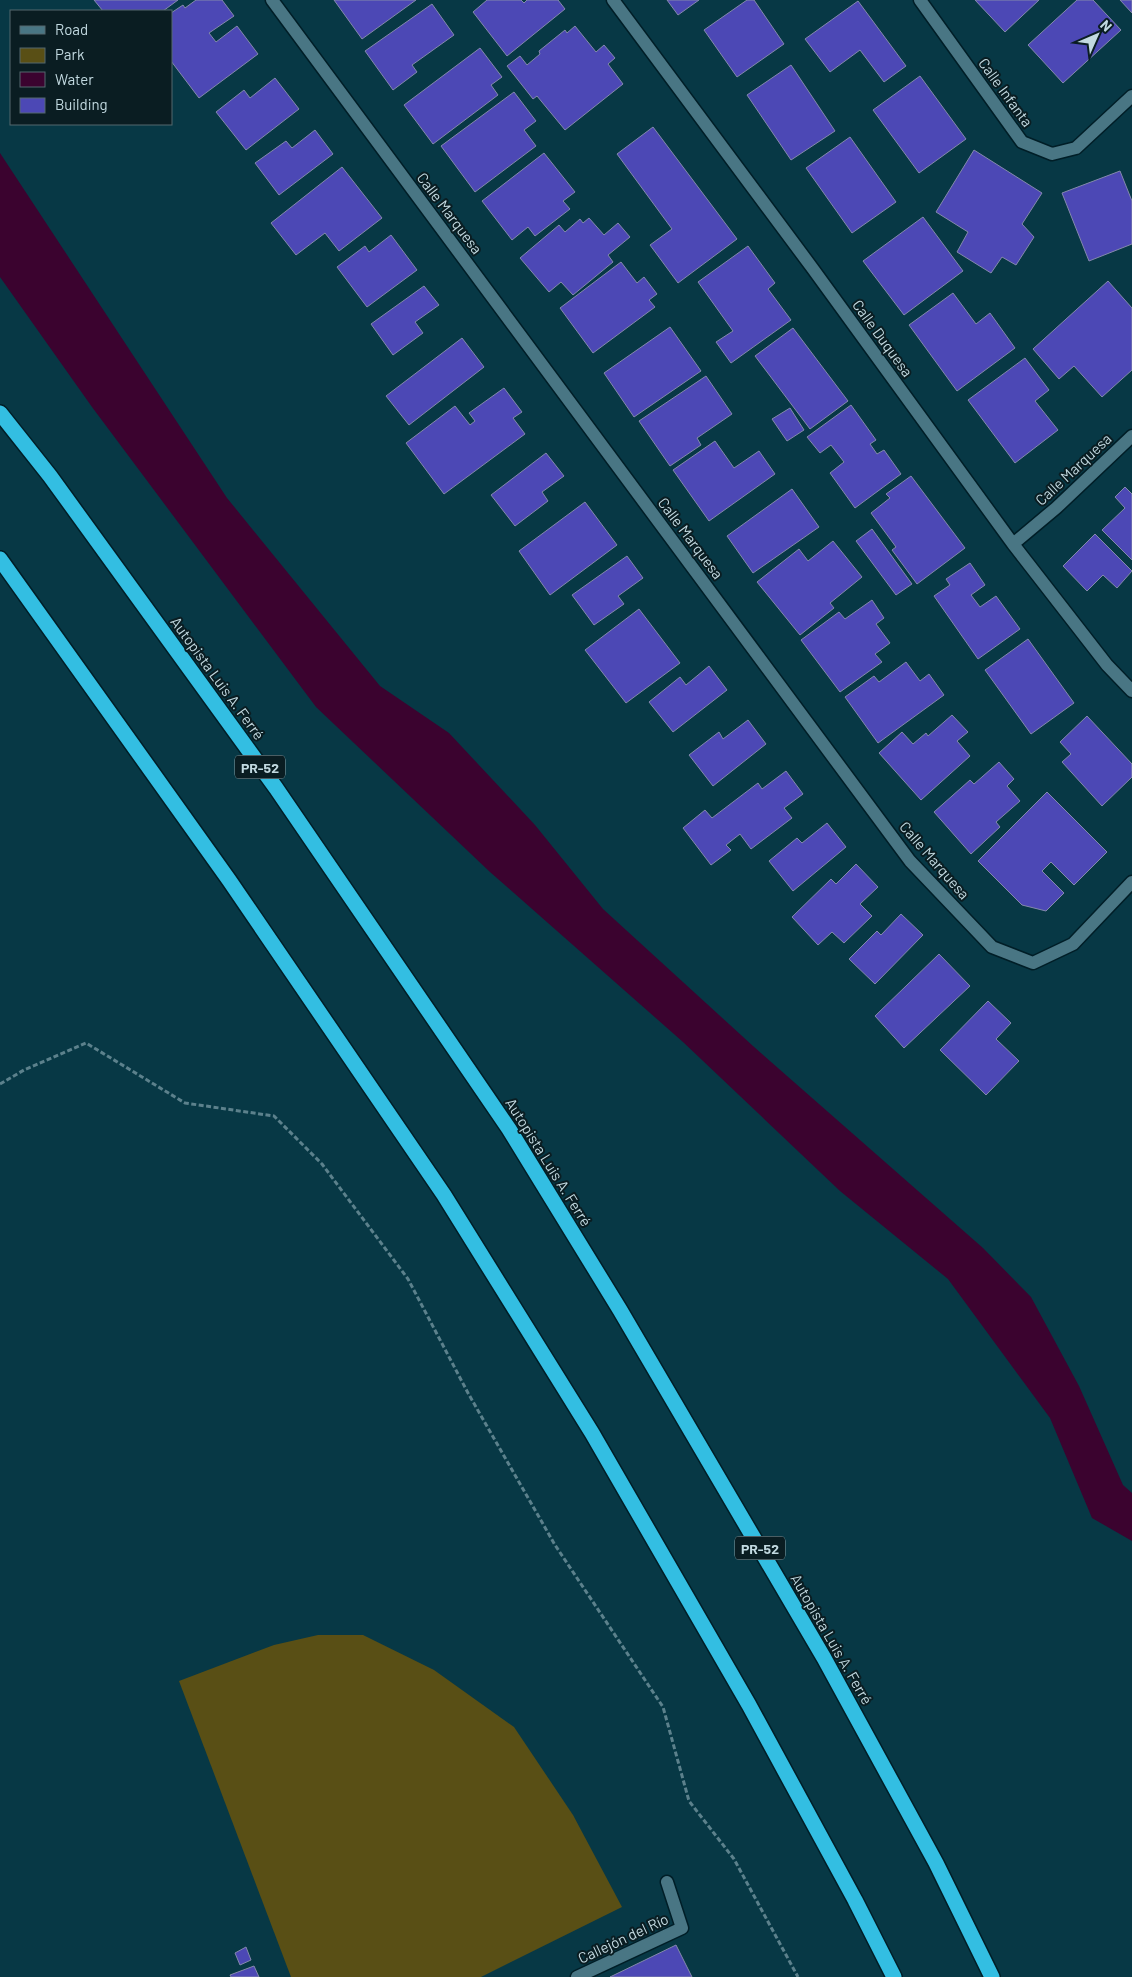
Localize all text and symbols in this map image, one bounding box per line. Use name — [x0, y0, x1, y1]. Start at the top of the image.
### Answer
legend — [10, 10, 172, 125]
north arrow — [1072, 10, 1122, 60]
text: N — [1097, 16, 1116, 35]
text: Road — [55, 20, 88, 38]
text: Park — [55, 45, 85, 63]
street label: Calle Infanta — [975, 54, 1037, 130]
text: Water — [55, 70, 94, 88]
text: Building — [55, 95, 108, 113]
street label: Calle Marquesa — [414, 169, 486, 257]
street label: Calle Duquesa — [849, 296, 917, 380]
street label: Calle Marquesa — [1031, 429, 1115, 509]
street label: Calle Marquesa — [655, 494, 727, 582]
street label: Autopista Luis A. Ferré — [167, 613, 269, 743]
road number: PR-52 — [235, 756, 285, 779]
street label: Calle Marquesa — [896, 817, 974, 903]
street label: Autopista Luis A. Ferré — [502, 1095, 596, 1229]
road number: PR-52 — [735, 1536, 785, 1560]
street label: Autopista Luis A. Ferré — [787, 1571, 877, 1707]
street label: Callejón del Río — [575, 1909, 671, 1967]

